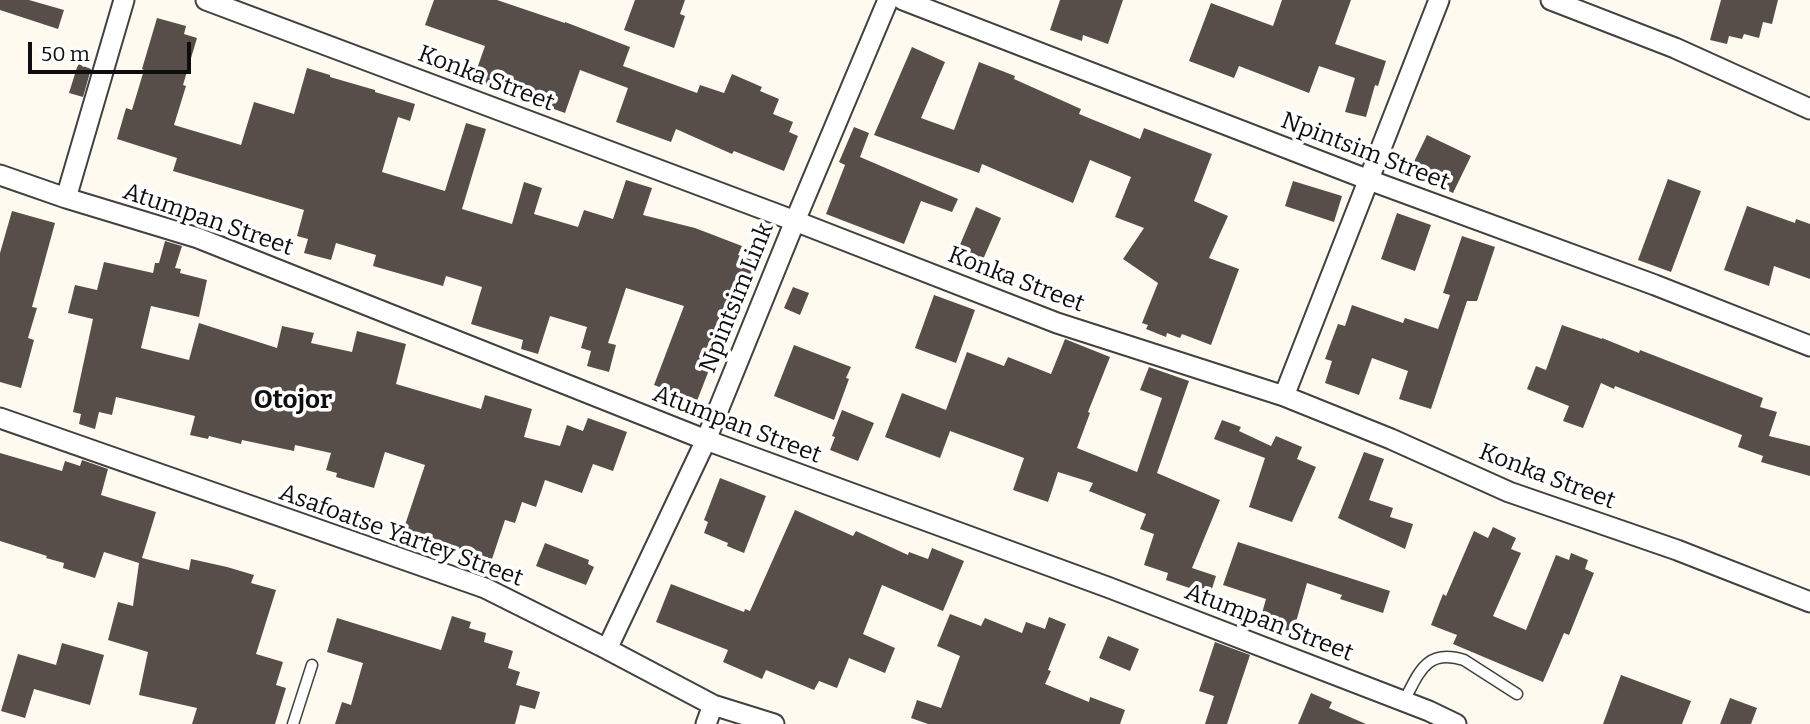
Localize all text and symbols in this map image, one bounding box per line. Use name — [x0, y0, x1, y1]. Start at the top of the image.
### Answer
scale bar — [32, 28, 194, 72]
street label: Konka Street — [414, 40, 558, 118]
text: 50 m — [41, 41, 90, 67]
street label: Npintsim Street — [1277, 107, 1453, 197]
street label: Atumpan Street — [119, 177, 297, 263]
street label: Npintsim Link — [694, 219, 780, 377]
street label: Konka Street — [944, 241, 1088, 319]
street label: Atumpan Street — [649, 380, 825, 470]
district label: Otojor — [254, 385, 332, 417]
street label: Konka Street — [1475, 438, 1619, 516]
street label: Asafoatse Yartey Street — [275, 478, 527, 594]
street label: Atumpan Street — [1181, 578, 1357, 668]

